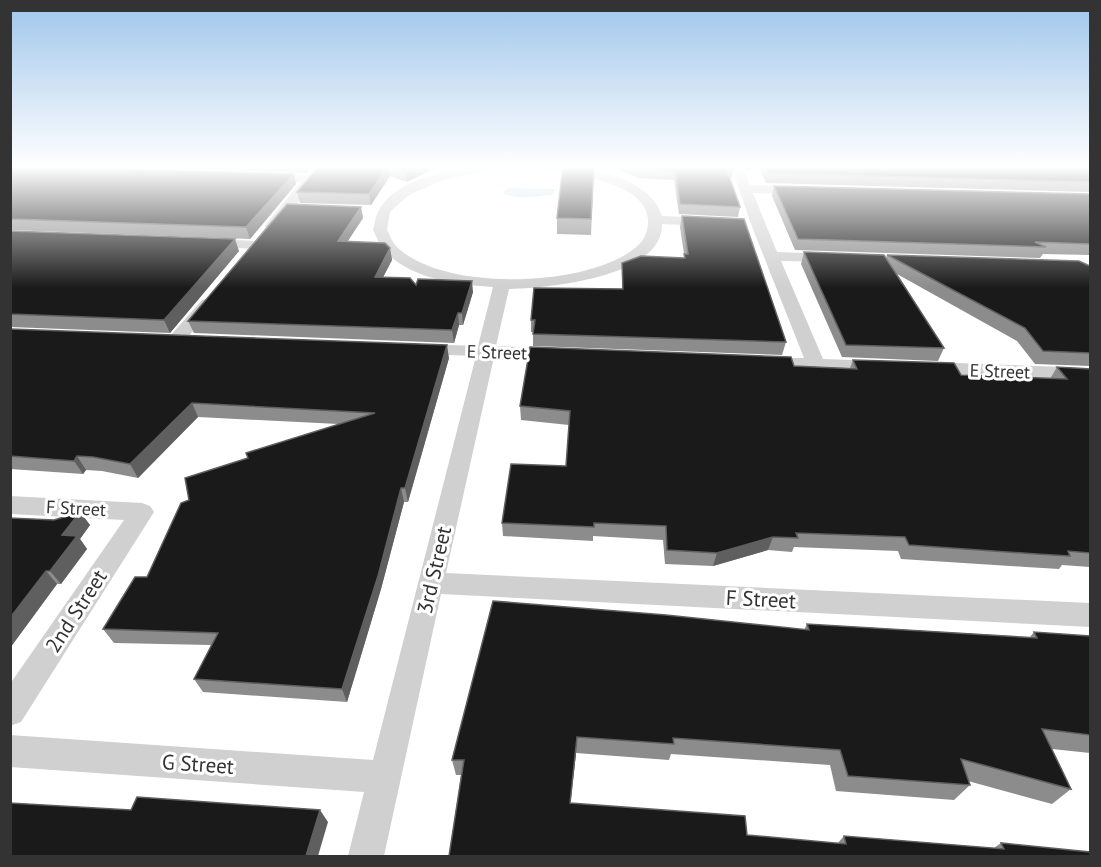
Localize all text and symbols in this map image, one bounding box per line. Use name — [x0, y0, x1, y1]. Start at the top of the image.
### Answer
street label: E Street — [466, 339, 528, 365]
street label: E Street — [969, 358, 1031, 384]
street label: F Street — [45, 495, 107, 521]
street label: 3rd Street — [411, 524, 457, 616]
street label: 2nd Street — [39, 564, 113, 658]
street label: F Street — [725, 584, 797, 614]
street label: G Street — [161, 748, 235, 780]

